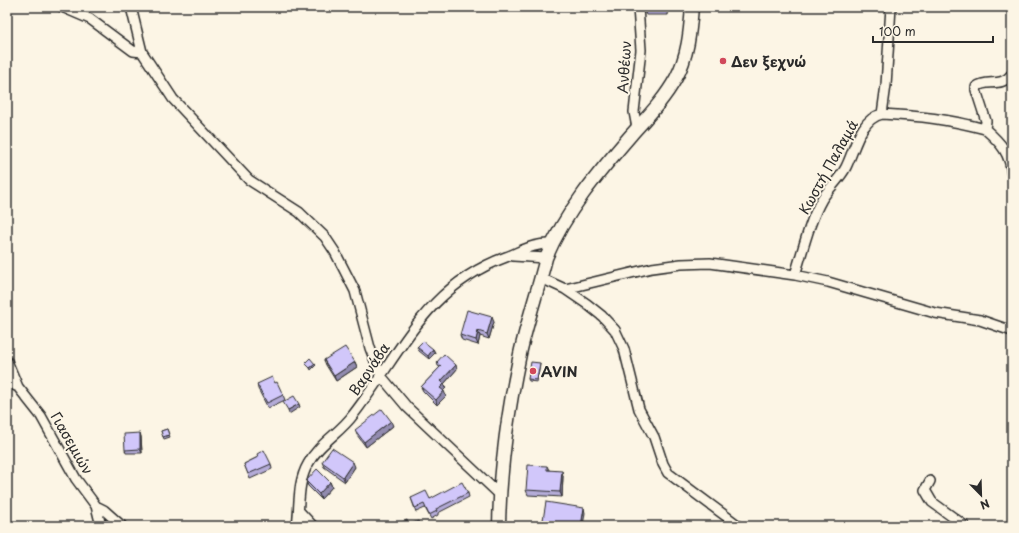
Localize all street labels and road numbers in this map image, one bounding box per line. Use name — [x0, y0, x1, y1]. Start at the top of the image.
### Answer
street label: Ανθέων — [612, 40, 636, 94]
street label: Κωστή Παλαμά — [793, 116, 863, 218]
street label: Βαρνάβα — [344, 338, 394, 400]
street label: Γιασεμιών — [46, 408, 98, 478]

